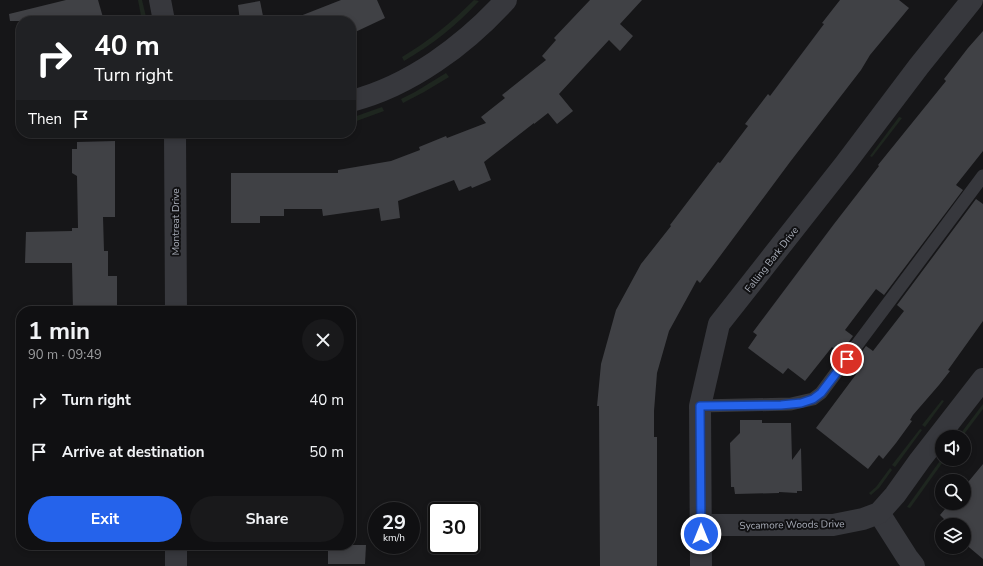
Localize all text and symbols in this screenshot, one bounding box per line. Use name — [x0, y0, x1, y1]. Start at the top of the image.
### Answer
text: 40 m — [94, 27, 160, 65]
icon: right — [28, 32, 80, 84]
text: Turn right — [94, 63, 173, 87]
icon: arrive — [70, 108, 92, 130]
text: Then — [28, 109, 62, 129]
street label: Montreat Drive — [169, 188, 183, 256]
street label: Falling Bark Drive — [742, 224, 802, 295]
text: 1 min — [28, 315, 90, 347]
button: close — [302, 319, 344, 361]
pin — [830, 342, 864, 376]
text: 90 m · 09:49 — [28, 346, 102, 364]
icon: arrive — [836, 348, 858, 370]
icon: right — [28, 389, 50, 411]
text: Turn right — [62, 390, 131, 410]
text: 40 m — [309, 390, 344, 410]
map controls — [935, 430, 971, 554]
button: sound — [935, 430, 971, 466]
icon: arrive — [28, 441, 50, 463]
text: Arrive at destination — [62, 442, 205, 462]
text: 50 m — [309, 442, 344, 462]
button: search — [935, 474, 971, 510]
button: Exit — [28, 496, 182, 542]
button: Share — [190, 496, 344, 542]
speed limit sign: 30 — [428, 502, 480, 554]
text: 29 — [382, 509, 406, 536]
position arrow — [680, 513, 722, 555]
street label: Sycamore Woods Drive — [739, 517, 845, 533]
button: layers — [935, 518, 971, 554]
text: km/h — [383, 531, 405, 545]

